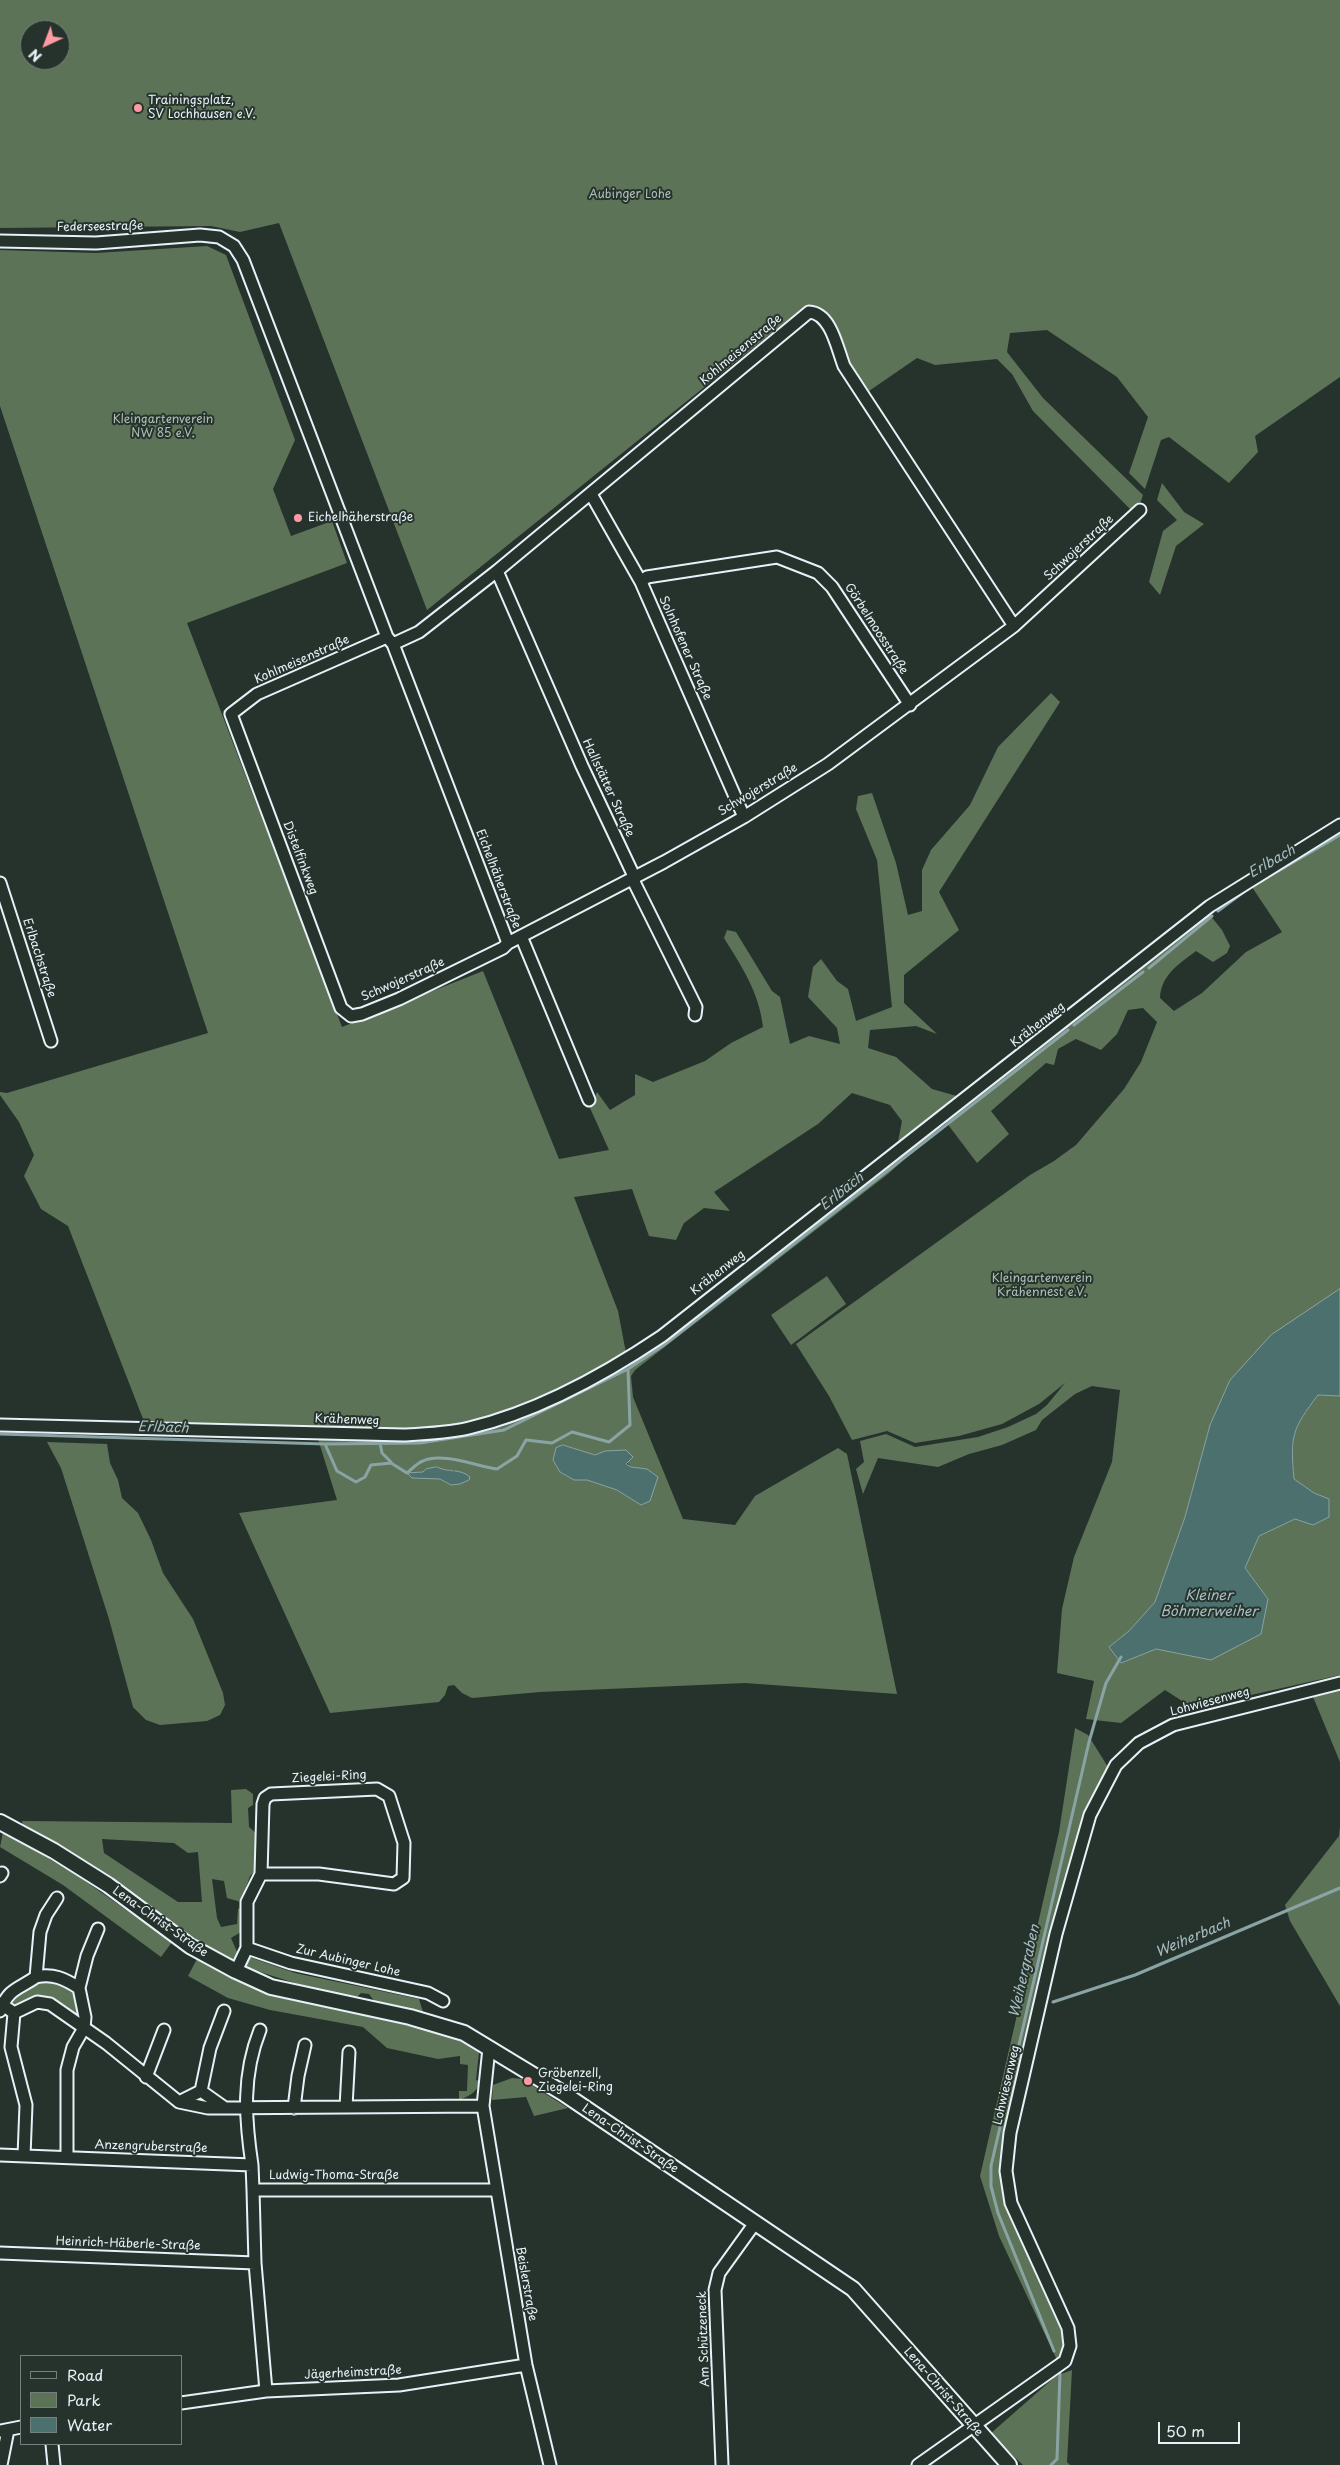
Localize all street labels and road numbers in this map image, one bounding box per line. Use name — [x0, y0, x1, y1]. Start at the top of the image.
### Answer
street label: Federseestraße — [57, 219, 143, 235]
street label: Kohlmeisenstraße — [697, 312, 785, 388]
street label: Schwojerstraße — [1041, 512, 1117, 584]
street label: Görbelmoosstraße — [841, 581, 911, 677]
street label: Solnhofener Straße — [656, 594, 714, 702]
street label: Kohlmeisenstraße — [252, 633, 352, 687]
street label: Hallstätter Straße — [579, 737, 637, 839]
street label: Schwojerstraße — [716, 761, 800, 819]
street label: Distelfinkweg — [279, 819, 321, 897]
street label: Eichelhäherstraße — [472, 827, 524, 931]
street label: Erlbachstraße — [19, 917, 59, 999]
street label: Schwojerstraße — [359, 955, 447, 1005]
street label: Krähenweg — [1008, 999, 1068, 1051]
street label: Krähenweg — [688, 1247, 748, 1299]
street label: Krähenweg — [314, 1412, 380, 1428]
street label: Lohwiesenweg — [1169, 1685, 1251, 1719]
street label: Ziegelei-Ring — [291, 1768, 367, 1786]
street label: Lena-Christ-Straße — [109, 1884, 211, 1960]
street label: Zur Aubinger Lohe — [295, 1942, 401, 1980]
street label: Lohwiesenweg — [991, 2044, 1023, 2126]
street label: Lena-Christ-Straße — [579, 2101, 681, 2177]
street label: Anzengruberstraße — [94, 2138, 208, 2156]
street label: Ludwig-Thoma-Straße — [269, 2169, 399, 2183]
street label: Heinrich-Häberle-Straße — [55, 2234, 201, 2254]
street label: Beislerstraße — [512, 2246, 540, 2322]
street label: Am Schützeneck — [695, 2291, 713, 2387]
street label: Lena-Christ-Straße — [900, 2344, 986, 2440]
street label: Jägerheimstraße — [304, 2363, 402, 2383]

